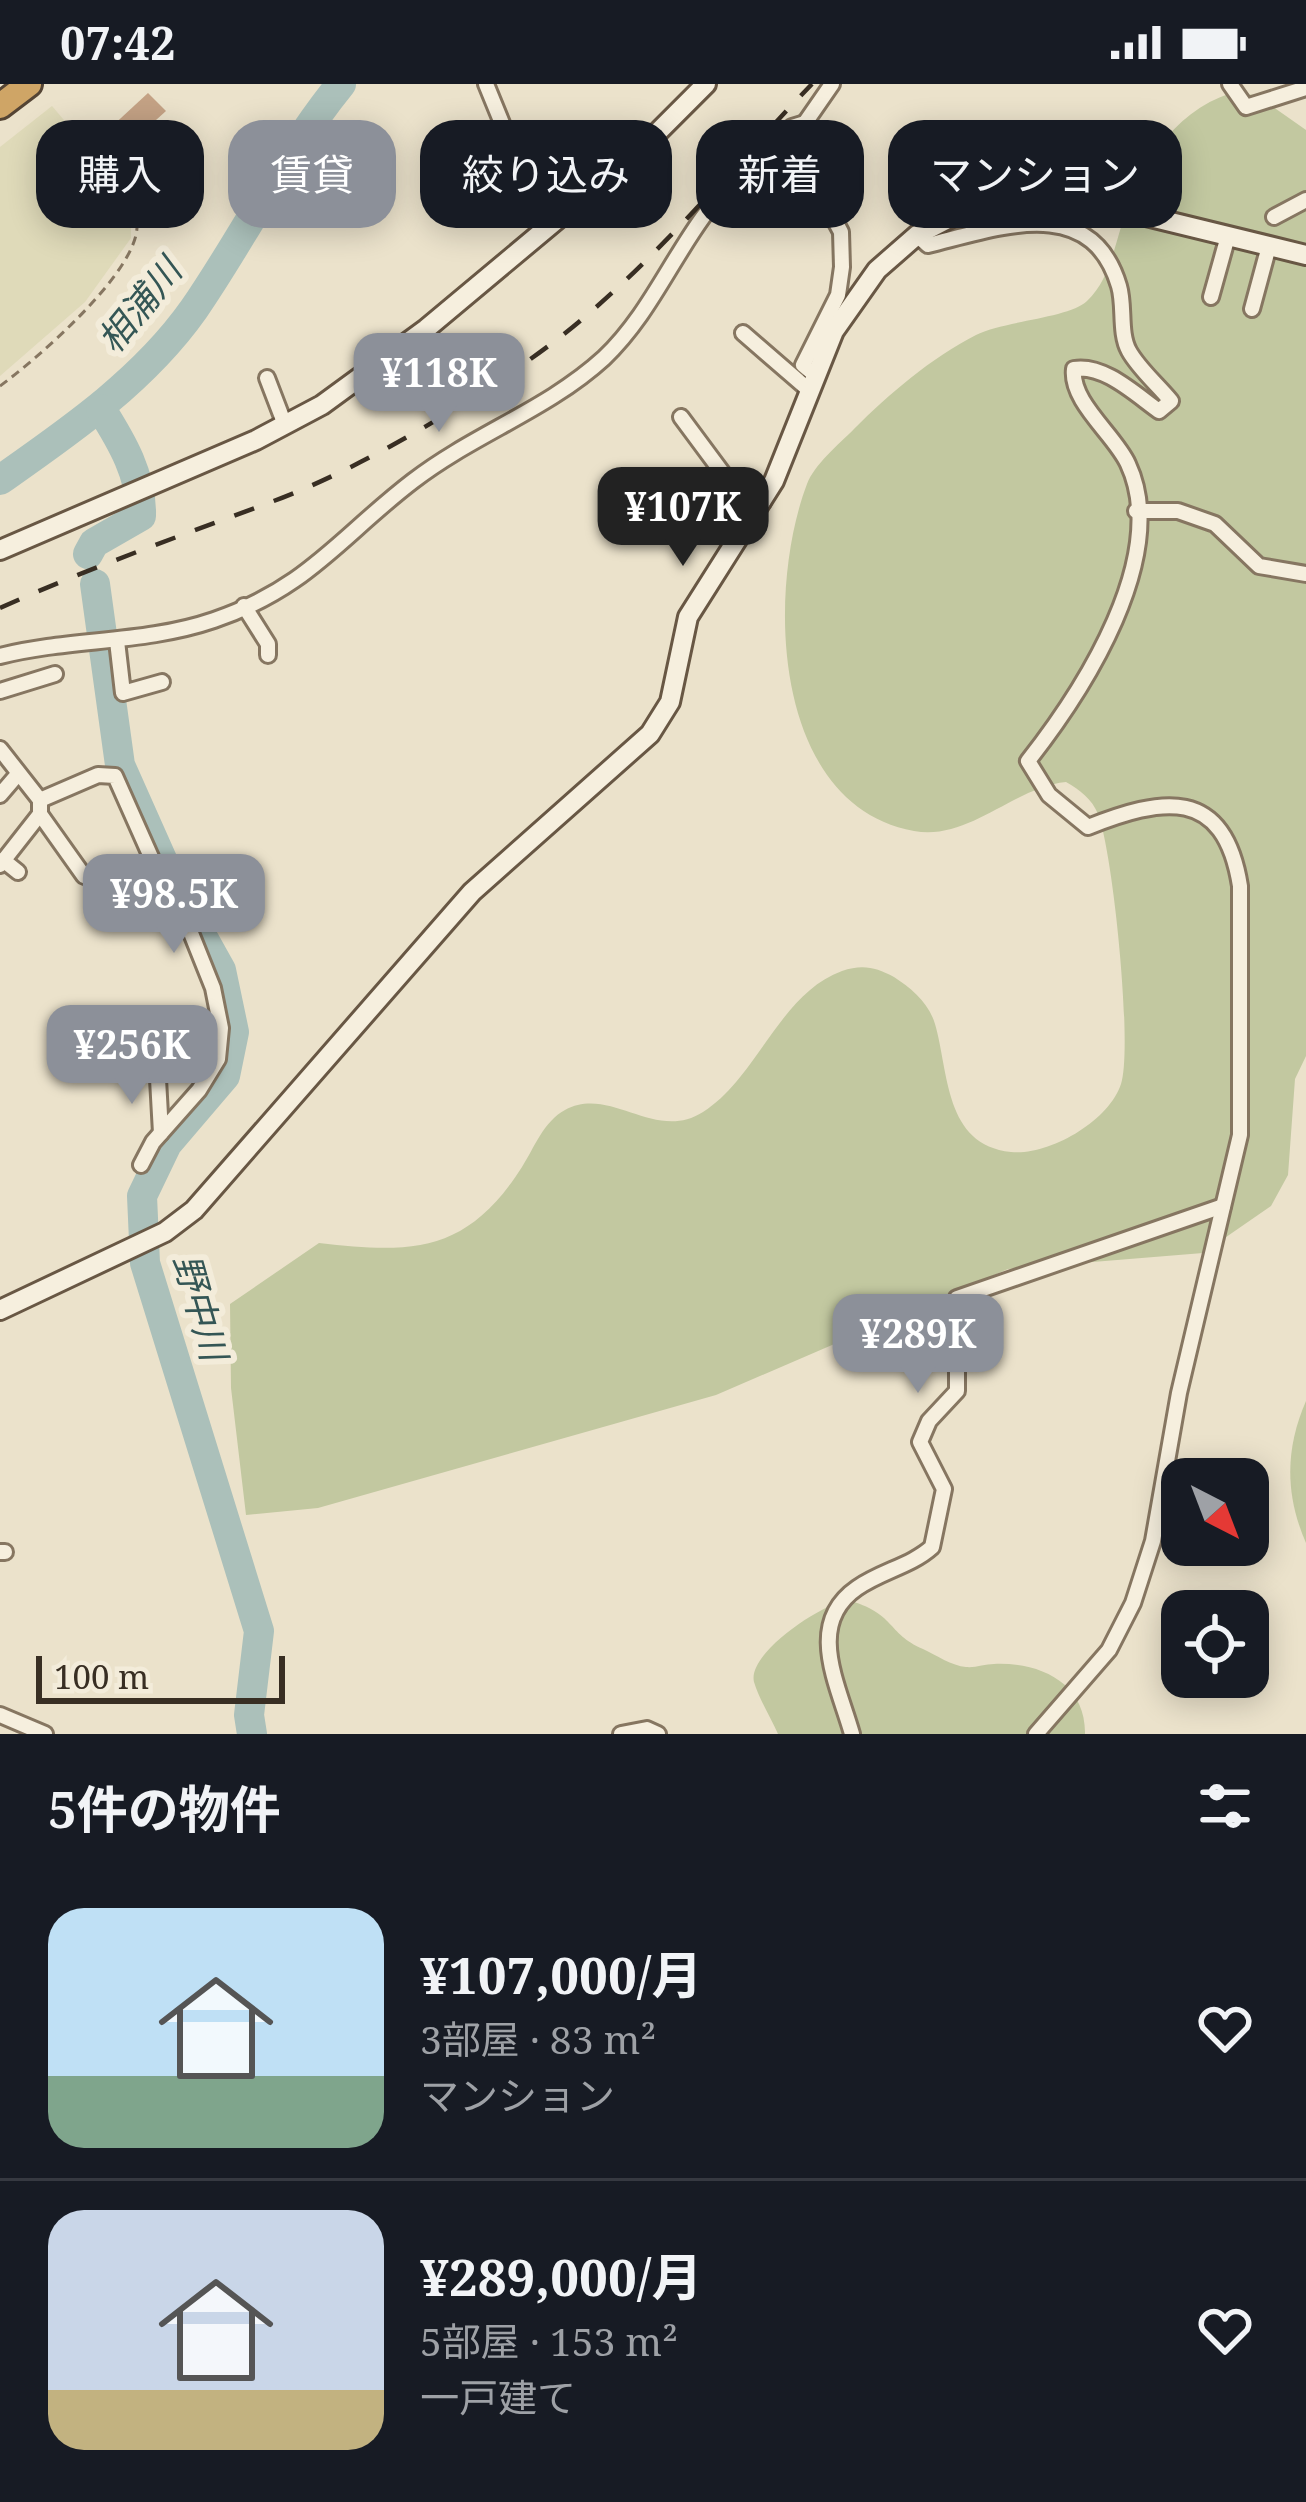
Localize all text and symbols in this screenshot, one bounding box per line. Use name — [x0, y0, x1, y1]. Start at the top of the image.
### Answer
text: 07:42 — [60, 12, 175, 73]
chip: 購入 — [36, 120, 204, 228]
chip: 賃貸 — [228, 120, 396, 228]
chip: 絞り込み — [420, 120, 672, 228]
chip: 新着 — [696, 120, 864, 228]
chip: マンション — [888, 120, 1182, 228]
water label: 相浦川 — [86, 245, 195, 362]
pin: ¥118K — [355, 333, 523, 435]
text: ¥118K — [381, 345, 497, 398]
pin: ¥107K — [599, 467, 767, 569]
text: ¥107K — [625, 479, 741, 532]
pin: ¥98.5K — [76, 854, 272, 956]
text: ¥98.5K — [110, 866, 238, 919]
pin: ¥256K — [48, 1005, 216, 1107]
text: ¥256K — [74, 1017, 190, 1070]
water label: 野中川 — [163, 1248, 241, 1369]
pin: ¥289K — [834, 1294, 1002, 1396]
text: ¥289K — [860, 1306, 976, 1359]
north arrow — [1161, 1458, 1269, 1566]
map controls — [1161, 1458, 1269, 1698]
button: locate — [1161, 1590, 1269, 1698]
scale bar — [36, 1650, 285, 1703]
text: 100 m — [54, 1654, 149, 1699]
text: 5件の物件 — [48, 1773, 281, 1843]
icon: filters — [1192, 1773, 1258, 1839]
text: ¥107,000/月 — [420, 1939, 702, 2009]
icon: home — [144, 1956, 288, 2100]
icon: heart — [1192, 1995, 1258, 2061]
text: 3部屋 · 83 m² — [420, 2012, 656, 2065]
text: マンション — [420, 2068, 615, 2121]
text: ¥289,000/月 — [420, 2241, 702, 2311]
icon: home — [144, 2258, 288, 2402]
icon: heart — [1192, 2297, 1258, 2363]
text: 5部屋 · 153 m² — [420, 2314, 678, 2367]
text: 一戸建て — [420, 2370, 576, 2423]

